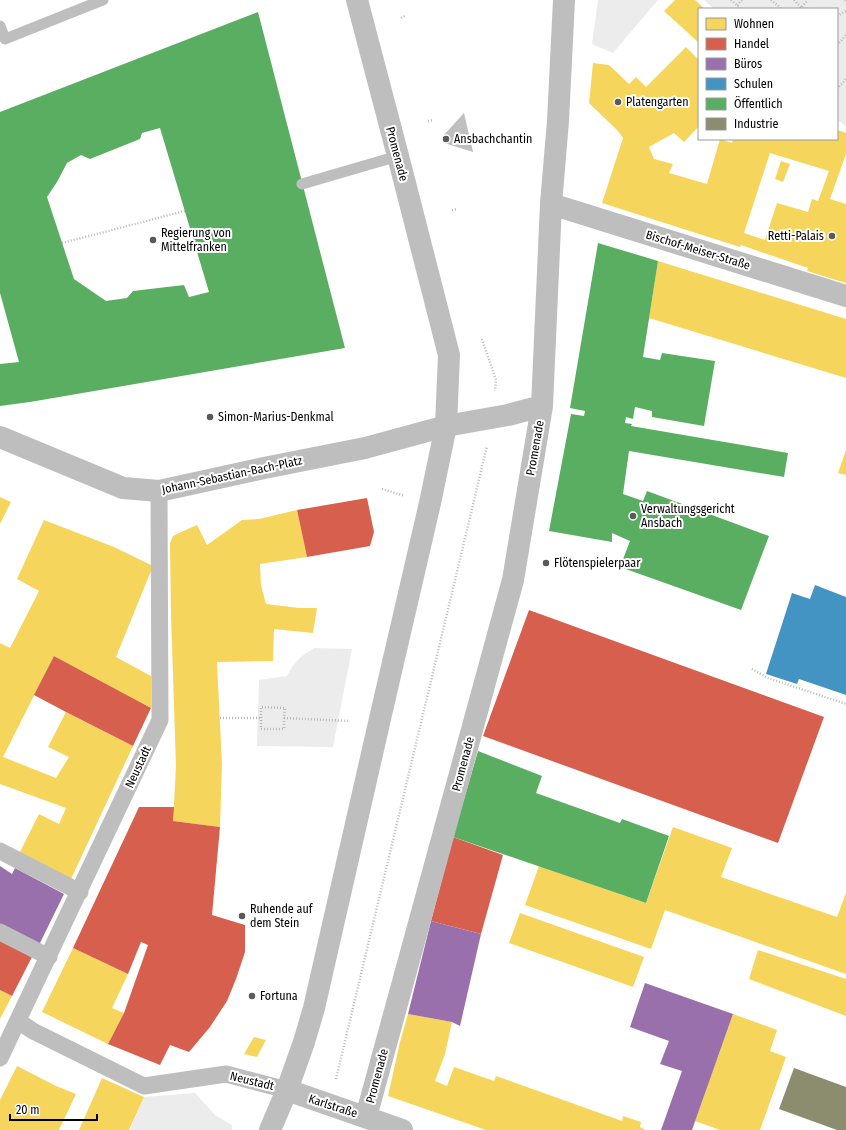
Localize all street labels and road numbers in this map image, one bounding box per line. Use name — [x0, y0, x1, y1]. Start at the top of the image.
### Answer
street label: Promenade — [383, 125, 411, 183]
street label: Bischof-Meiser-Straße — [644, 227, 752, 273]
street label: Promenade — [523, 419, 547, 477]
street label: Johann-Sebastian-Bach-Platz — [161, 453, 304, 497]
street label: Promenade — [449, 735, 477, 793]
street label: Neustadt — [122, 744, 154, 790]
street label: Promenade — [363, 1047, 391, 1105]
street label: Neustadt — [229, 1069, 275, 1093]
street label: Karlstraße — [307, 1092, 359, 1120]

